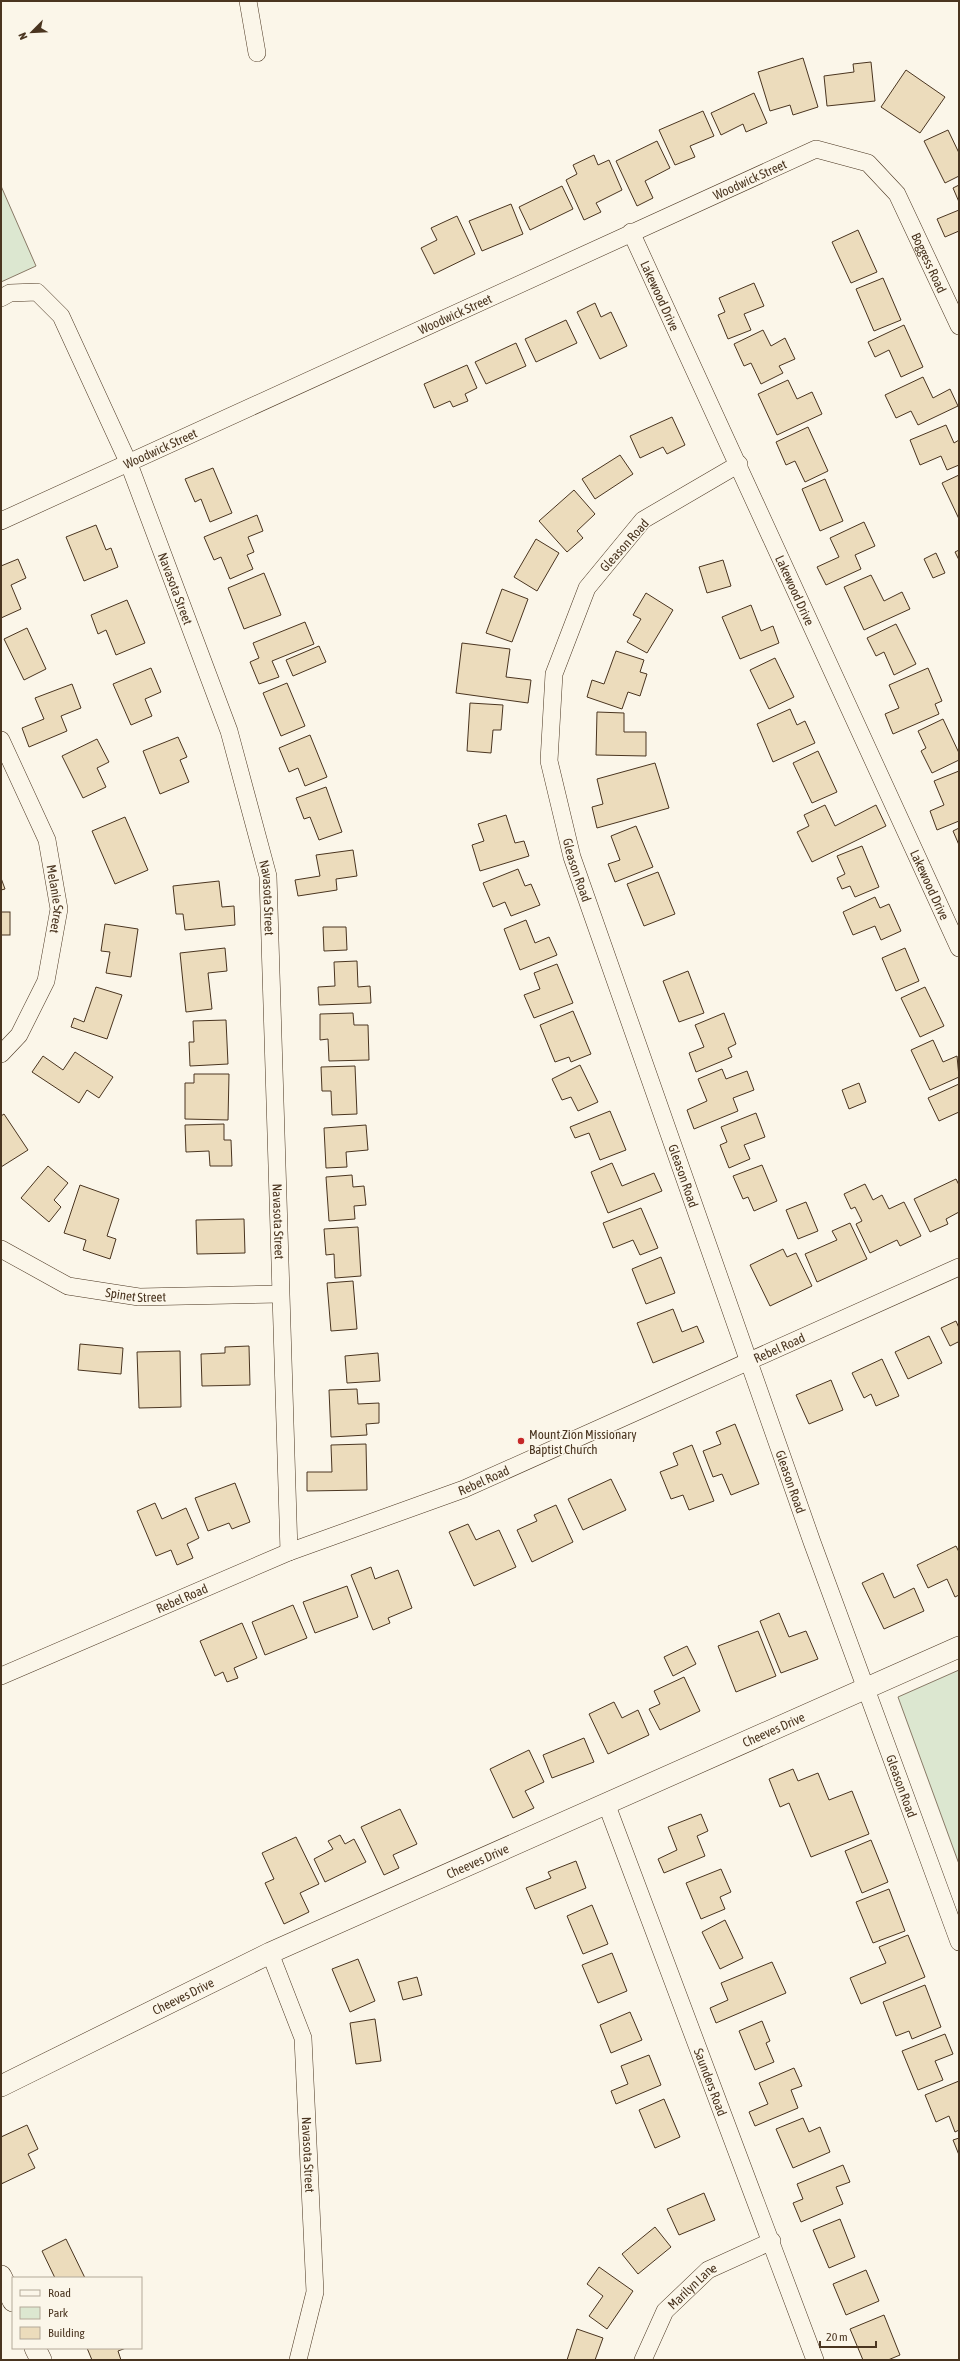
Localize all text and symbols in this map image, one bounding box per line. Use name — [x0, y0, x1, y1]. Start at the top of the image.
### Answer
north arrow — [12, 12, 52, 52]
text: N — [16, 31, 30, 41]
street label: Woodwick Street — [711, 156, 789, 203]
street label: Boggess Road — [908, 230, 949, 295]
street label: Lakewood Drive — [637, 258, 682, 333]
street label: Woodwick Street — [416, 291, 494, 338]
street label: Woodwick Street — [121, 425, 200, 472]
street label: Gleason Road — [597, 516, 652, 575]
street label: Navasota Street — [155, 550, 196, 627]
street label: Lakewood Drive — [772, 553, 817, 628]
street label: Gleason Road — [560, 837, 594, 904]
street label: Lakewood Drive — [907, 848, 952, 922]
street label: Navasota Street — [256, 858, 277, 936]
street label: Melanie Street — [43, 864, 66, 935]
street label: Gleason Road — [665, 1142, 701, 1210]
street label: Navasota Street — [270, 1183, 287, 1260]
street label: Spinet Street — [104, 1285, 167, 1305]
street label: Rebel Road — [751, 1330, 807, 1366]
place label: Mount Zion Missionary Baptist Church — [529, 1427, 637, 1457]
marker: Mount Zion Missionary Baptist Church — [516, 1436, 526, 1446]
street label: Gleason Road — [772, 1448, 808, 1515]
street label: Rebel Road — [456, 1463, 512, 1499]
street label: Rebel Road — [154, 1581, 210, 1616]
street label: Cheeves Drive — [740, 1709, 807, 1750]
street label: Gleason Road — [883, 1753, 920, 1820]
street label: Cheeves Drive — [444, 1841, 511, 1882]
street label: Cheeves Drive — [150, 1975, 216, 2018]
street label: Saunders Road — [691, 2046, 730, 2118]
street label: Navasota Street — [299, 2116, 317, 2193]
street label: Marilyn Lane — [665, 2260, 719, 2312]
legend — [12, 2277, 142, 2349]
text: Road — [48, 2286, 71, 2300]
text: Park — [48, 2306, 69, 2320]
scale bar — [820, 2323, 876, 2349]
text: Building — [48, 2326, 86, 2340]
text: 20 m — [826, 2330, 848, 2344]

